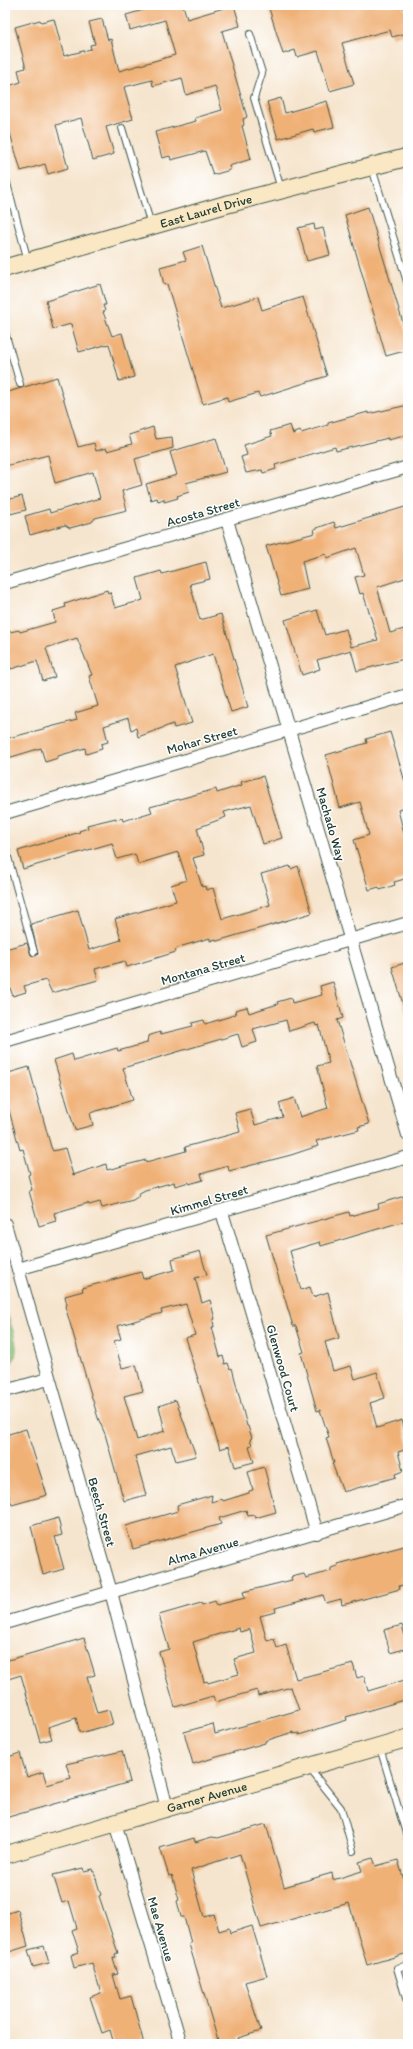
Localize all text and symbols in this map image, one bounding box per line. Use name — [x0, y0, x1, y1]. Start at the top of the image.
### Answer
street label: East Laurel Drive — [158, 191, 254, 231]
street label: Acosta Street — [165, 494, 241, 530]
street label: Mohar Street — [165, 723, 239, 757]
street label: Machado Way — [313, 785, 349, 863]
street label: Montana Street — [159, 950, 247, 988]
street label: Kimmel Street — [168, 1182, 250, 1218]
street label: Glenwood Court — [263, 1323, 303, 1413]
street label: Beech Street — [85, 1476, 119, 1548]
street label: Alma Avenue — [166, 1534, 240, 1568]
street label: Garner Avenue — [165, 1778, 249, 1815]
street label: Mae Avenue — [145, 1895, 177, 1963]

